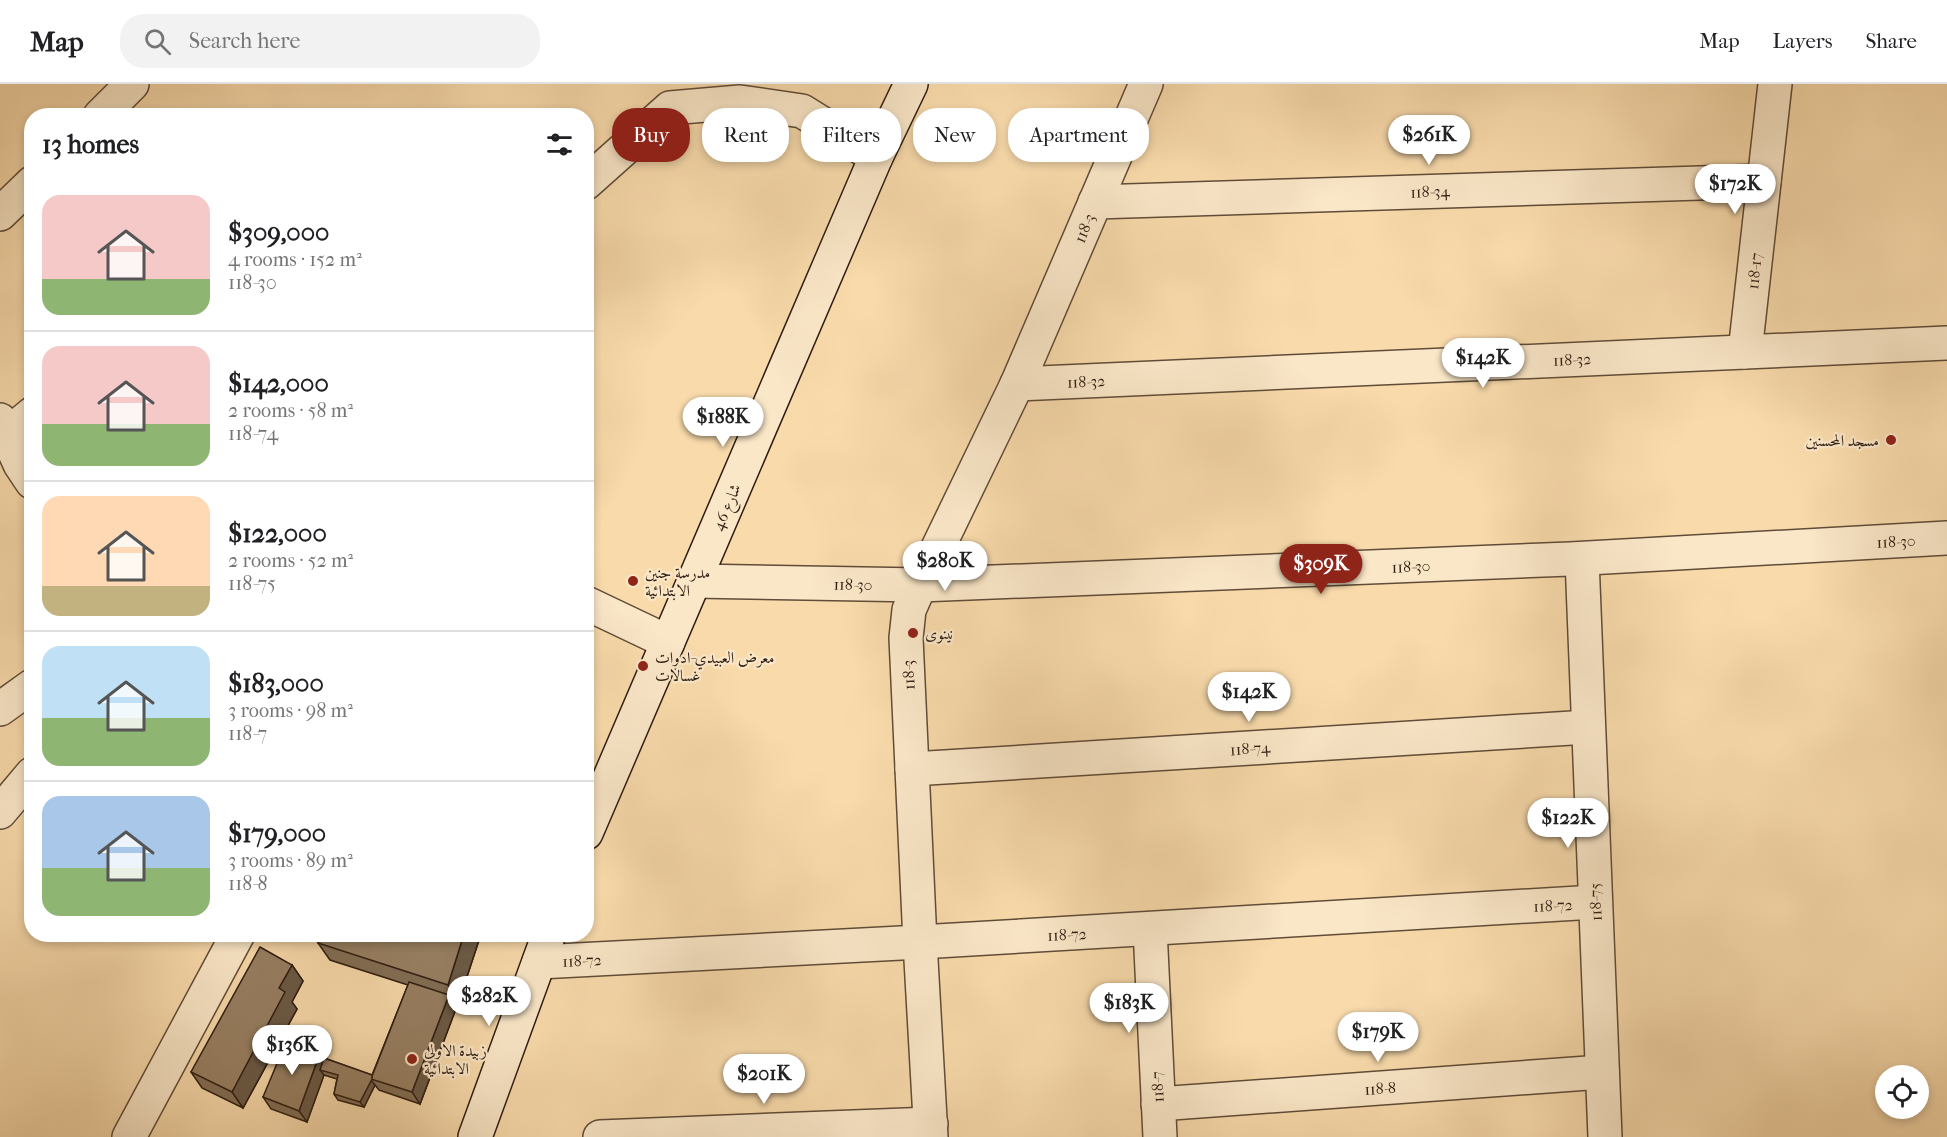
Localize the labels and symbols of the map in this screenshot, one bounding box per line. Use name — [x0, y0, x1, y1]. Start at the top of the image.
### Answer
pin: $261K — [1387, 115, 1471, 166]
pin: $172K — [1693, 164, 1777, 215]
street label: 118-34 — [1410, 181, 1451, 202]
street label: 118-3 — [1070, 211, 1099, 246]
street label: 118-17 — [1743, 251, 1766, 290]
pin: $142K — [1441, 338, 1525, 389]
street label: 118-32 — [1552, 349, 1592, 370]
street label: 118-32 — [1066, 371, 1106, 392]
pin: $188K — [681, 397, 765, 448]
place label: مسجد المحسنين — [1805, 431, 1879, 450]
marker: مسجد المحسنين — [1884, 433, 1898, 447]
street label: شارع 46 — [708, 481, 749, 535]
street label: 118-30 — [1876, 531, 1916, 552]
pin: $280K — [903, 541, 987, 592]
pin: $309K — [1279, 544, 1363, 595]
street label: 118-30 — [1391, 556, 1431, 577]
place label: مدرسة جنين الابتدائية — [645, 563, 710, 601]
marker: مدرسة جنين الابتدائية — [626, 574, 640, 588]
street label: 118-30 — [833, 575, 873, 594]
place label: نينوى — [925, 624, 953, 644]
marker: نينوى — [906, 626, 920, 640]
place label: معرض العبيدي-ادوات غسالات — [655, 648, 775, 685]
marker: معرض العبيدي-ادوات غسالات — [636, 659, 650, 673]
street label: 118-3 — [898, 659, 919, 691]
pin: $142K — [1207, 672, 1291, 723]
street label: 118-74 — [1229, 738, 1271, 759]
pin: $122K — [1526, 798, 1610, 849]
street label: 118-75 — [1585, 882, 1606, 921]
street label: 118-72 — [1533, 895, 1573, 916]
street label: 118-72 — [1047, 924, 1087, 945]
street label: 118-72 — [562, 950, 602, 971]
pin: $282K — [447, 976, 531, 1027]
pin: $183K — [1087, 983, 1171, 1034]
pin: $179K — [1336, 1012, 1420, 1063]
pin: $136K — [250, 1025, 334, 1076]
place label: زبيدة الاولى الابتدائية — [424, 1041, 487, 1079]
marker: زبيدة الاولى الابتدائية — [405, 1052, 419, 1066]
pin: $201K — [722, 1054, 806, 1105]
street label: 118-7 — [1147, 1071, 1168, 1103]
street label: 118-8 — [1364, 1078, 1396, 1099]

